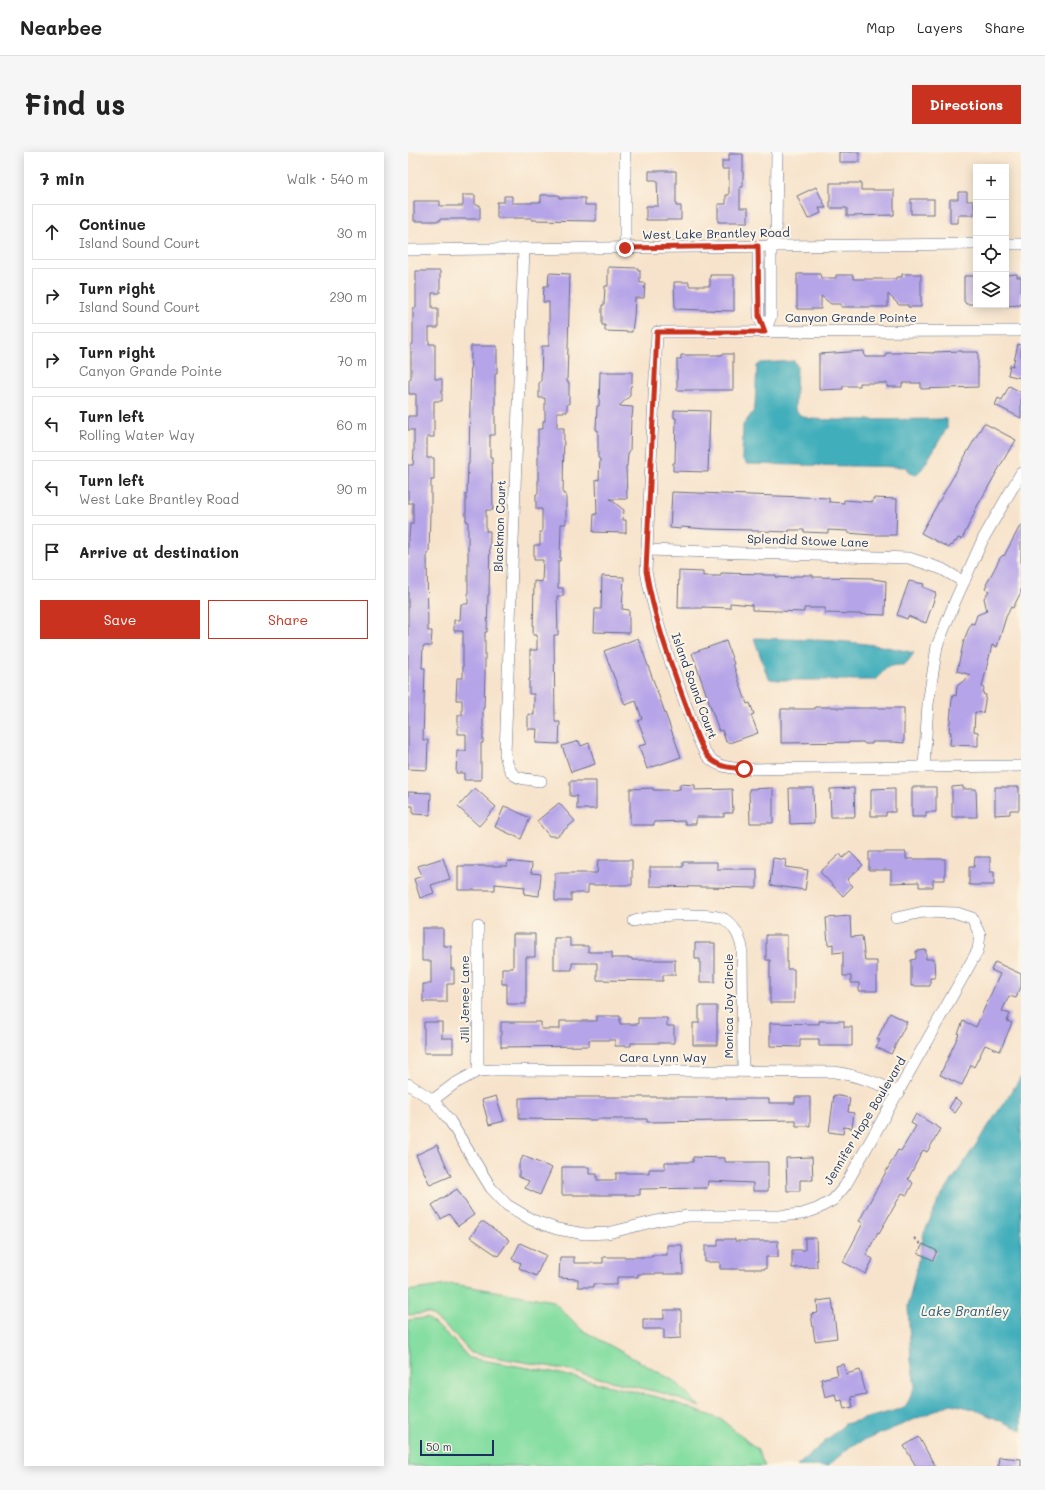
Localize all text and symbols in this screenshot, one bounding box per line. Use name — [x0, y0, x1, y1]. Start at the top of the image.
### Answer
text: Nearbee — [20, 15, 102, 40]
text: Map — [866, 18, 895, 37]
text: Layers — [917, 18, 963, 37]
text: Share — [985, 18, 1025, 37]
button: Directions — [912, 85, 1021, 124]
text: Find us — [24, 86, 125, 122]
map controls — [973, 164, 1009, 308]
button: + — [973, 164, 1009, 200]
text: 7 min — [40, 167, 85, 189]
text: Walk · 540 m — [287, 170, 368, 187]
button: − — [973, 200, 1009, 236]
text: Continue — [79, 214, 146, 234]
icon: ahead — [41, 221, 63, 243]
text: 30 m — [337, 224, 367, 241]
street label: West Lake Brantley Road — [642, 224, 790, 242]
text: Island Sound Court — [79, 234, 200, 251]
button: locate — [973, 236, 1009, 272]
route end — [616, 239, 634, 257]
button: layers — [973, 272, 1009, 308]
text: Turn right — [79, 278, 156, 298]
icon: right — [41, 285, 63, 307]
text: 290 m — [330, 288, 367, 305]
text: Island Sound Court — [79, 298, 200, 315]
street label: Canyon Grande Pointe — [785, 309, 917, 325]
text: Turn right — [79, 342, 156, 362]
icon: right — [41, 349, 63, 371]
text: 70 m — [337, 352, 367, 369]
text: Canyon Grande Pointe — [79, 362, 222, 379]
text: Turn left — [79, 406, 144, 426]
icon: left — [41, 413, 63, 435]
text: 60 m — [337, 416, 367, 433]
text: Rolling Water Way — [79, 426, 195, 443]
text: Turn left — [79, 470, 144, 490]
icon: left — [41, 477, 63, 499]
text: 90 m — [337, 480, 367, 497]
street label: Blackmon Court — [489, 480, 509, 572]
text: West Lake Brantley Road — [79, 490, 239, 507]
street label: Splendid Stowe Lane — [747, 530, 869, 550]
icon: arrive — [41, 541, 63, 563]
text: Arrive at destination — [79, 542, 239, 562]
button: Save — [40, 600, 200, 639]
button: Share — [208, 600, 368, 639]
street label: Island Sound Court — [668, 630, 722, 741]
route start — [735, 760, 753, 778]
street label: Monica Joy Circle — [720, 954, 736, 1058]
street label: Jill Jenee Lane — [456, 955, 472, 1043]
street label: Cara Lynn Way — [619, 1049, 707, 1065]
street label: Jennifer Hope Boulevard — [820, 1053, 909, 1187]
water label: Lake Brantley — [921, 1302, 1009, 1319]
scale bar — [420, 1438, 494, 1457]
text: 50 m — [426, 1439, 452, 1454]

